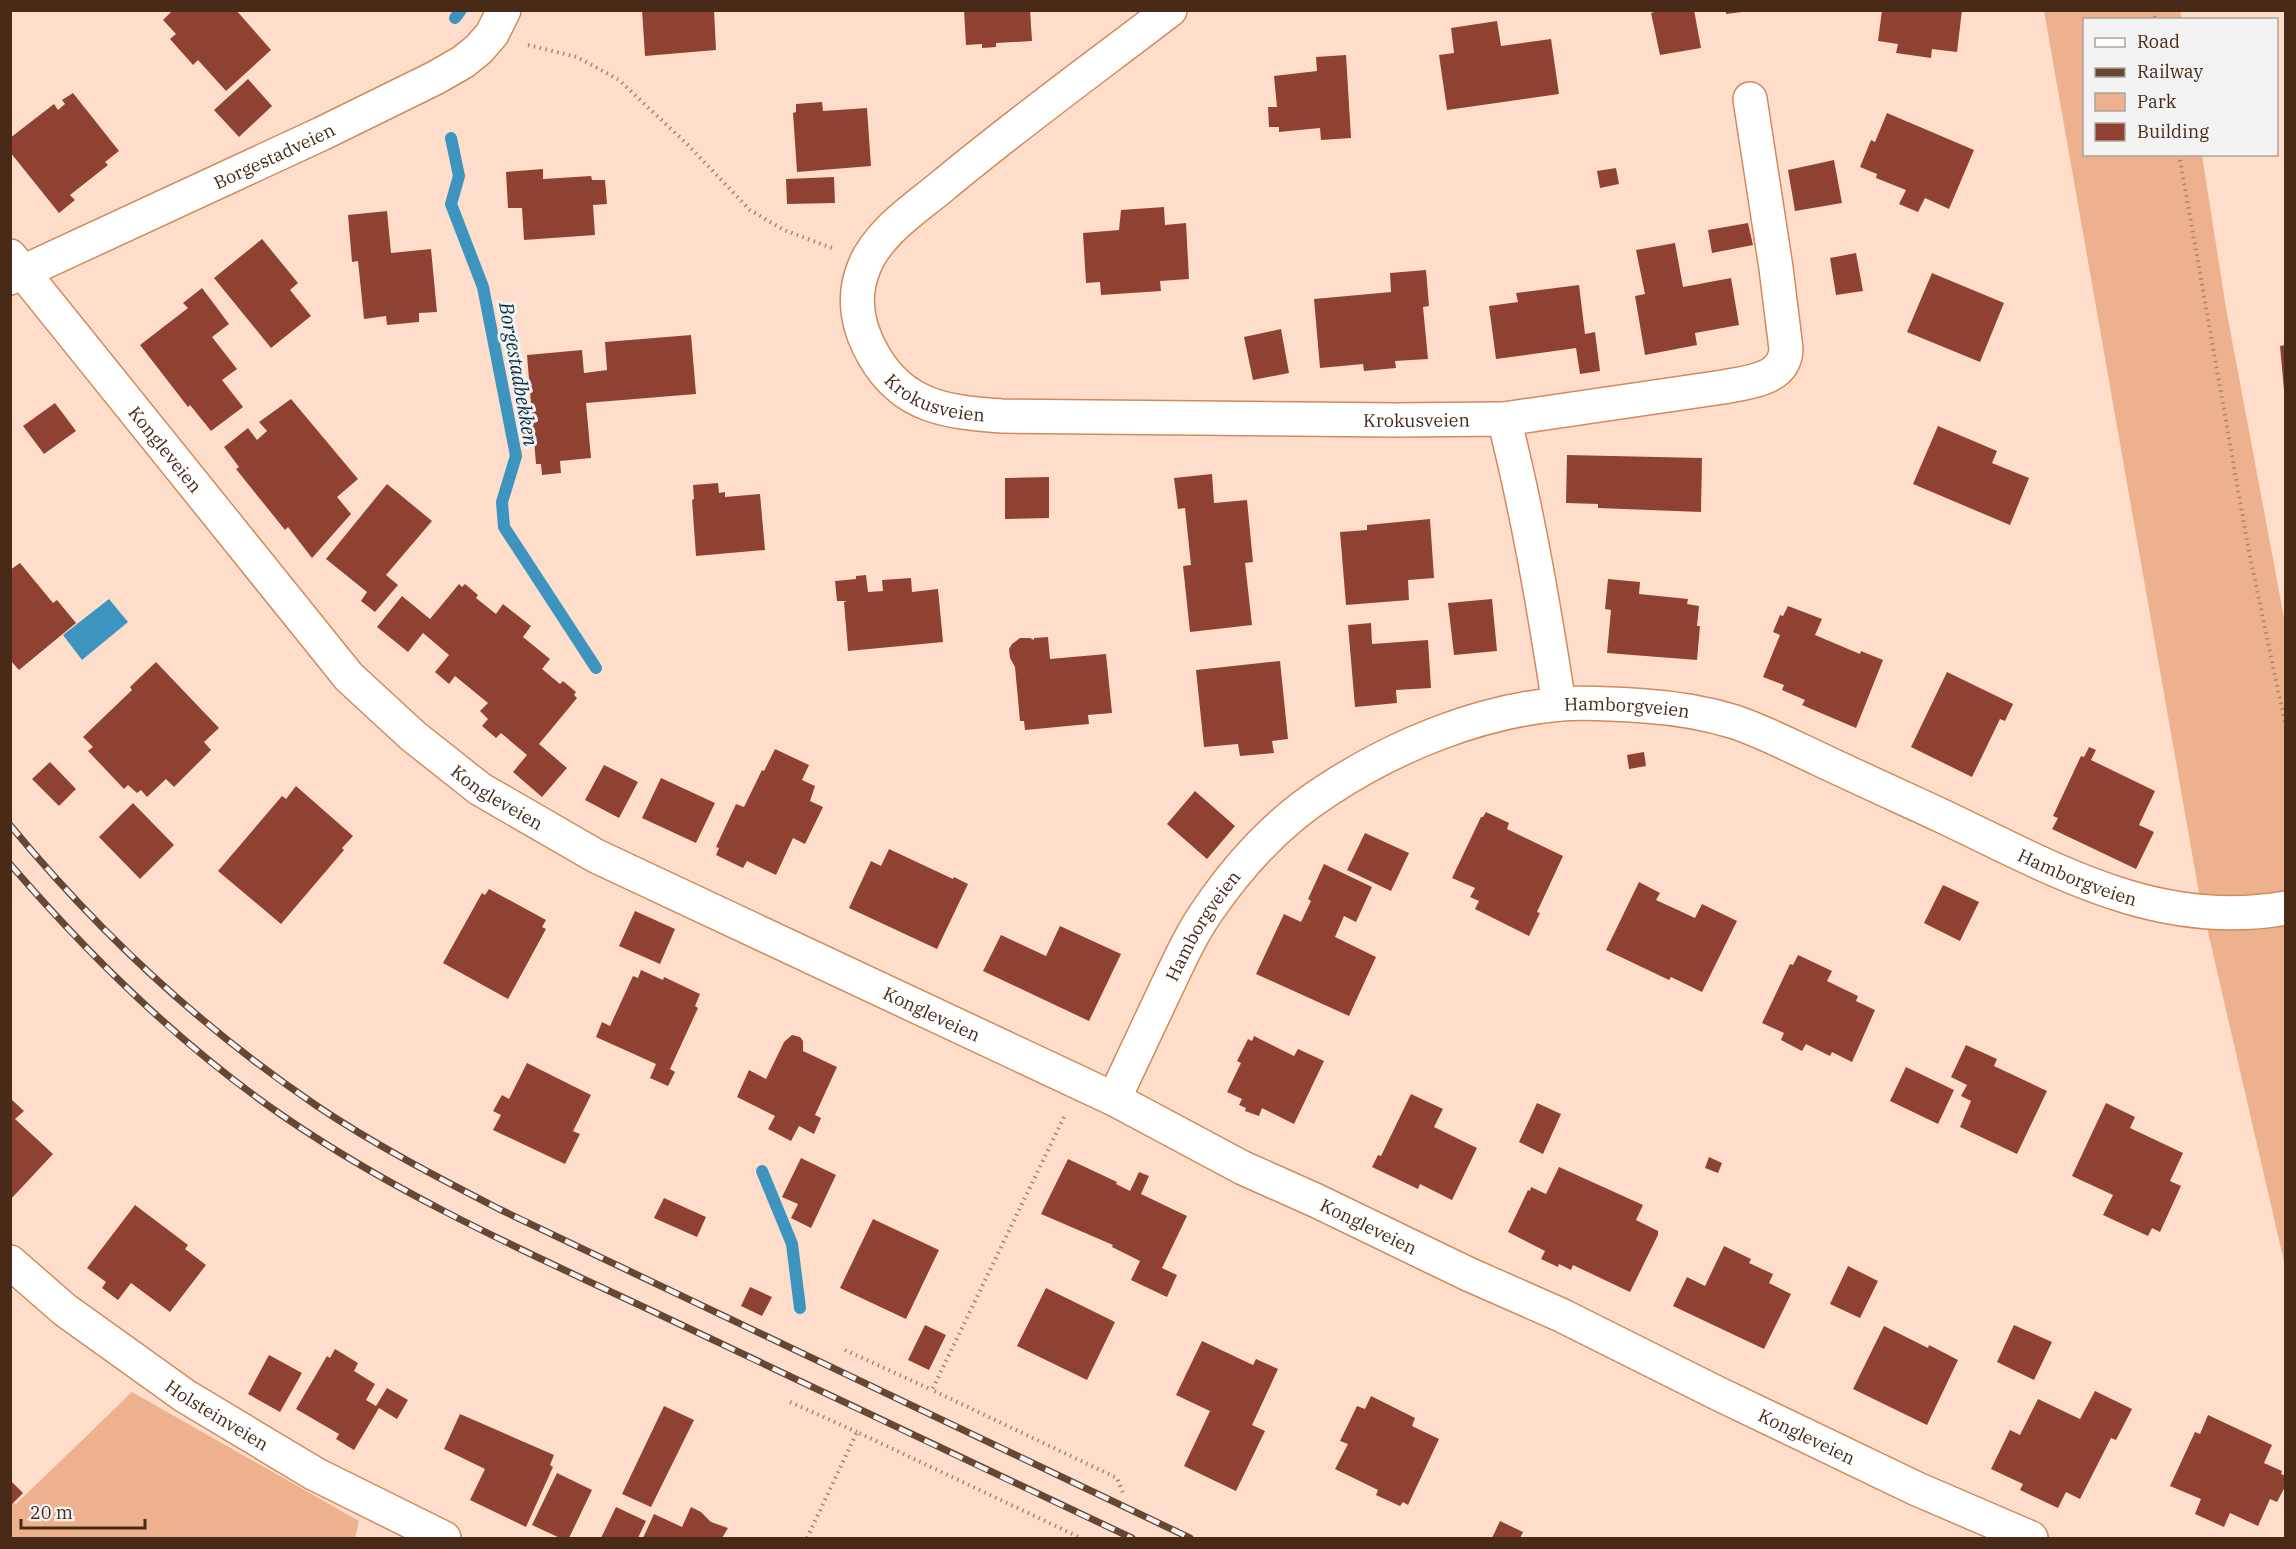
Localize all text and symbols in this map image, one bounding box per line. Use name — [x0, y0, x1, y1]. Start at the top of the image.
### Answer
legend — [2083, 18, 2278, 156]
text: Road — [2137, 30, 2180, 53]
text: Railway — [2137, 60, 2203, 83]
text: Park — [2137, 90, 2177, 113]
street label: Borgestadveien — [210, 118, 339, 194]
text: Building — [2137, 120, 2209, 143]
water label: Borgestadbekken — [493, 299, 545, 449]
street label: Krokusveien — [880, 368, 986, 426]
street label: Kongleveien — [124, 401, 207, 497]
street label: Krokusveien — [1363, 408, 1470, 432]
street label: Hamborgveien — [1564, 692, 1691, 723]
street label: Kongleveien — [447, 759, 548, 835]
street label: Hamborgveien — [2014, 843, 2140, 911]
street label: Hamborgveien — [1160, 865, 1245, 985]
street label: Kongleveien — [880, 981, 984, 1046]
street label: Kongleveien — [1317, 1193, 1421, 1259]
street label: Holsteinveien — [161, 1374, 273, 1455]
street label: Kongleveien — [1755, 1403, 1859, 1469]
scale bar — [21, 1492, 146, 1530]
text: 20 m — [30, 1501, 73, 1524]

